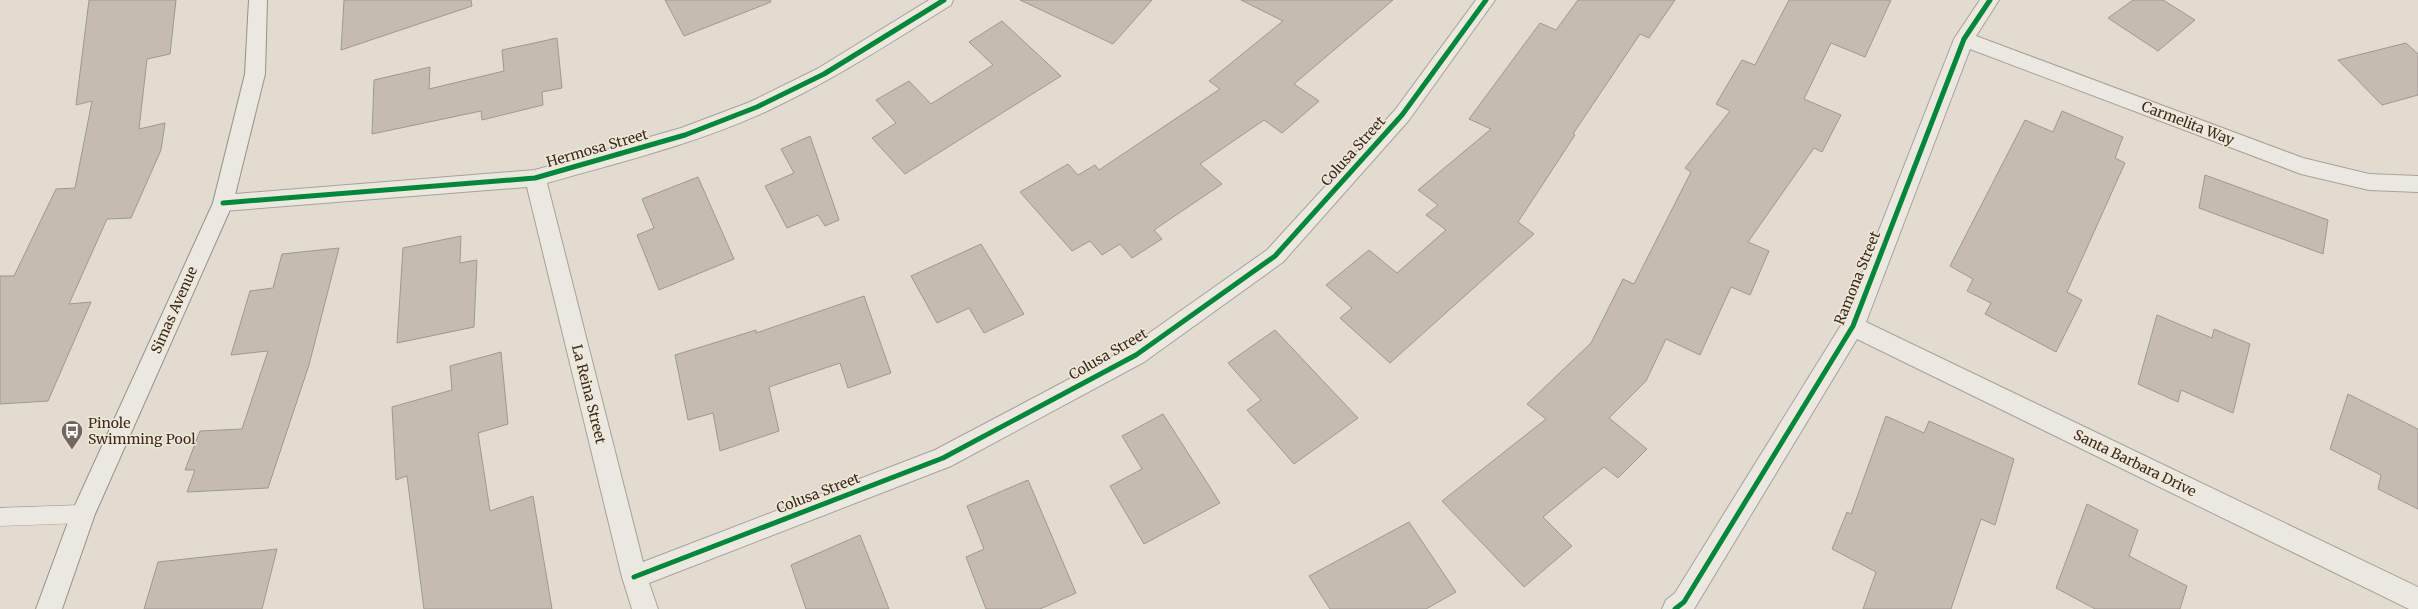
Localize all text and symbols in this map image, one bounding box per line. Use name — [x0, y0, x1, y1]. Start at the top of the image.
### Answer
street label: Carmelita Way — [2139, 97, 2238, 149]
street label: Colusa Street — [1317, 112, 1389, 190]
street label: Hermosa Street — [544, 125, 650, 171]
street label: Ramona Street — [1830, 228, 1884, 327]
street label: Simas Avenue — [147, 264, 201, 356]
street label: Colusa Street — [1065, 324, 1151, 384]
street label: La Reina Street — [568, 343, 610, 446]
place label: Pinole Swimming Pool — [88, 414, 196, 448]
bus stop icon: Pinole Swimming Pool — [59, 418, 85, 451]
street label: Santa Barbara Drive — [2071, 425, 2199, 501]
street label: Colusa Street — [774, 469, 863, 517]

